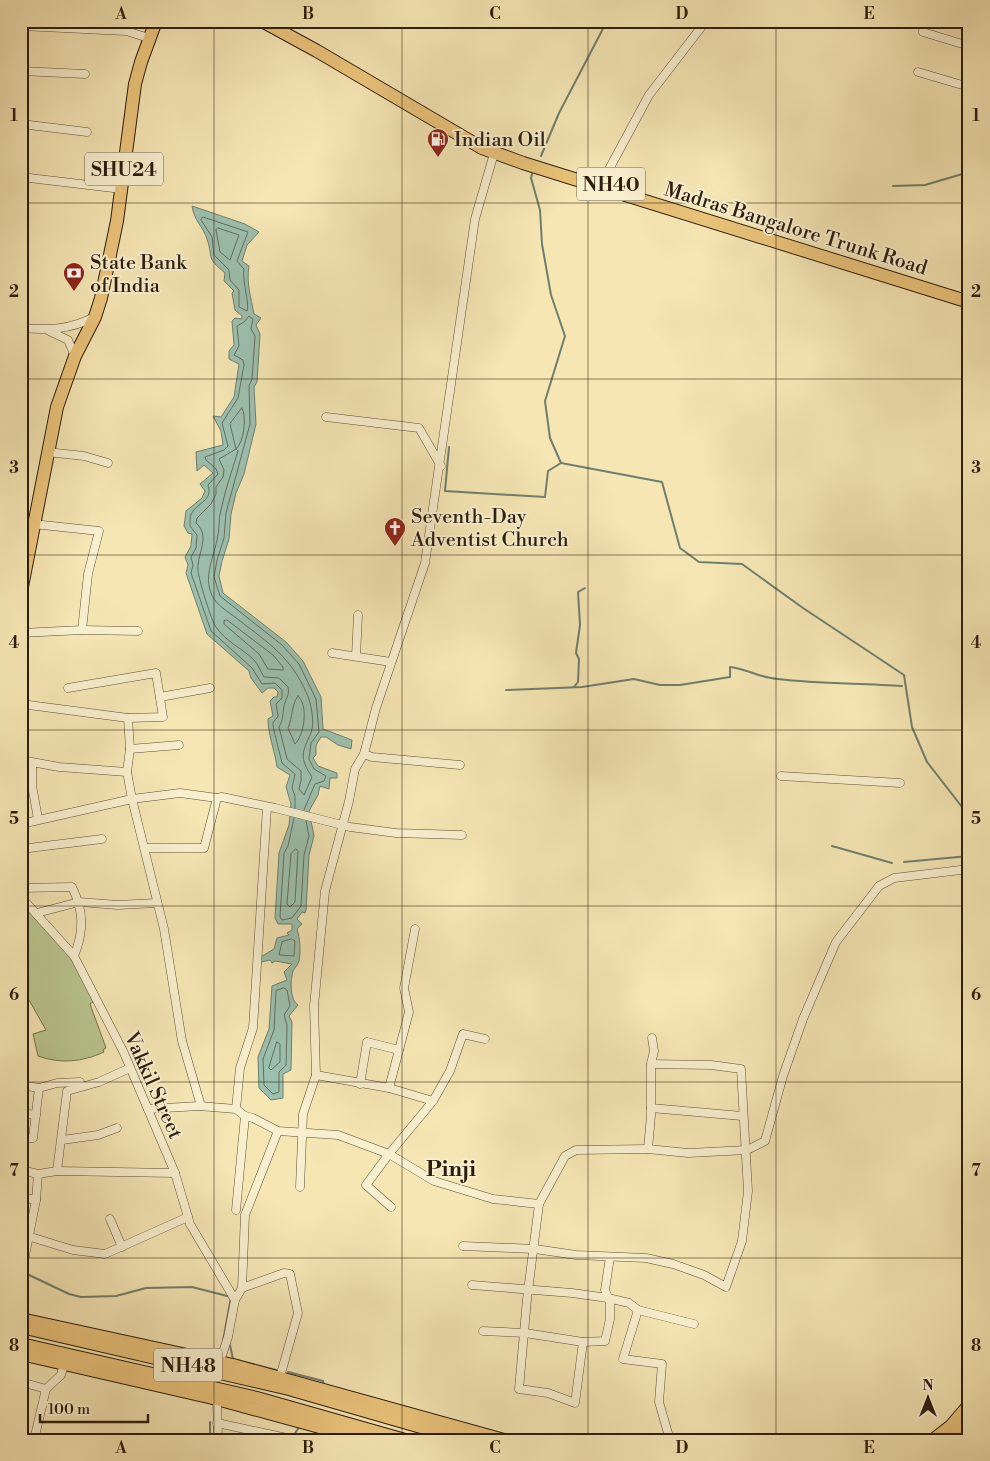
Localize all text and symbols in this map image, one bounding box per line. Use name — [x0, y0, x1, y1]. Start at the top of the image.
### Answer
text: A — [114, 4, 127, 24]
text: B — [302, 4, 314, 24]
text: C — [489, 4, 501, 24]
text: D — [676, 4, 689, 24]
text: E — [863, 4, 875, 24]
text: 1 — [10, 106, 18, 126]
text: 1 — [972, 106, 980, 126]
fuel station icon: Indian Oil — [426, 127, 450, 158]
place label: Indian Oil — [454, 128, 546, 153]
road number: SHU24 — [85, 152, 163, 185]
road number: NH40 — [577, 168, 645, 200]
street label: Madras Bangalore Trunk Road — [661, 177, 931, 282]
place label: State Bank of India — [90, 251, 188, 299]
bank icon: State Bank of India — [62, 261, 86, 292]
text: 2 — [9, 282, 19, 302]
text: 2 — [971, 282, 981, 302]
text: 3 — [9, 458, 19, 478]
text: 3 — [971, 458, 981, 478]
place label: Seventh-Day Adventist Church — [410, 505, 569, 553]
church icon: Seventh-Day Adventist Church — [383, 516, 407, 547]
text: 4 — [9, 633, 20, 653]
text: 4 — [971, 633, 982, 653]
text: 5 — [9, 809, 19, 829]
text: 5 — [971, 809, 981, 829]
text: 6 — [9, 985, 19, 1005]
text: 6 — [971, 985, 981, 1005]
street label: Vakkil Street — [118, 1027, 187, 1143]
district label: Pinji — [426, 1156, 476, 1183]
text: 7 — [9, 1161, 19, 1181]
text: 7 — [971, 1161, 981, 1181]
text: 8 — [9, 1336, 19, 1356]
text: 8 — [971, 1336, 981, 1356]
road number: NH48 — [154, 1348, 222, 1382]
north arrow — [902, 1374, 952, 1424]
text: N — [922, 1377, 934, 1395]
scale bar — [40, 1391, 148, 1423]
text: 100 m — [48, 1400, 90, 1419]
text: A — [114, 1438, 127, 1458]
text: B — [302, 1438, 314, 1458]
text: C — [489, 1438, 501, 1458]
text: D — [676, 1438, 689, 1458]
text: E — [863, 1438, 875, 1458]

